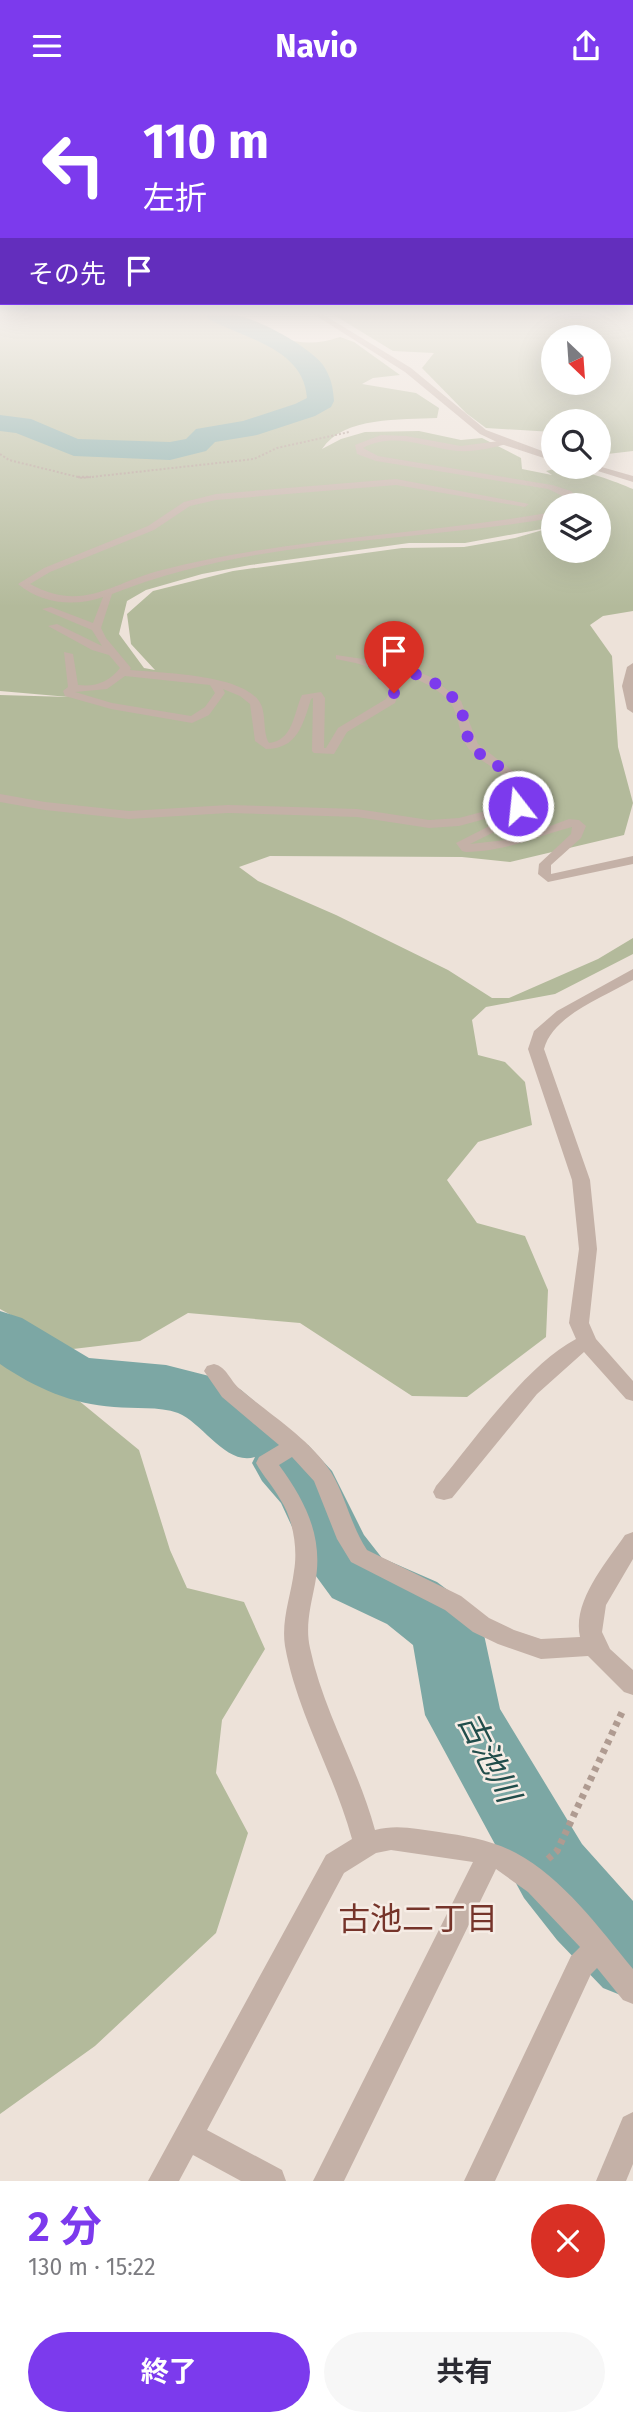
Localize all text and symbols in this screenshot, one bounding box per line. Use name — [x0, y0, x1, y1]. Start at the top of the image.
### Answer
icon: menu — [28, 27, 66, 65]
text: Navio — [275, 27, 358, 65]
icon: share — [567, 27, 605, 65]
text: 110 m — [143, 112, 269, 171]
icon: left — [28, 119, 119, 210]
text: 左折 — [143, 179, 207, 217]
icon: arrive — [120, 252, 158, 290]
text: その先 — [28, 259, 106, 290]
north arrow — [541, 325, 611, 395]
map controls — [541, 325, 611, 563]
button: search — [541, 409, 611, 479]
button: layers — [541, 493, 611, 563]
pin — [364, 621, 424, 693]
icon: arrive — [375, 632, 413, 670]
position arrow — [481, 769, 555, 843]
water label: 古池川 — [450, 1706, 529, 1811]
district label: 古池二丁目 — [338, 1900, 498, 1938]
text: 2 分 — [28, 2202, 102, 2252]
button: close — [531, 2204, 605, 2278]
text: 130 m · 15:22 — [28, 2253, 156, 2281]
button: 終了 — [28, 2332, 310, 2412]
button: 共有 — [324, 2332, 605, 2412]

